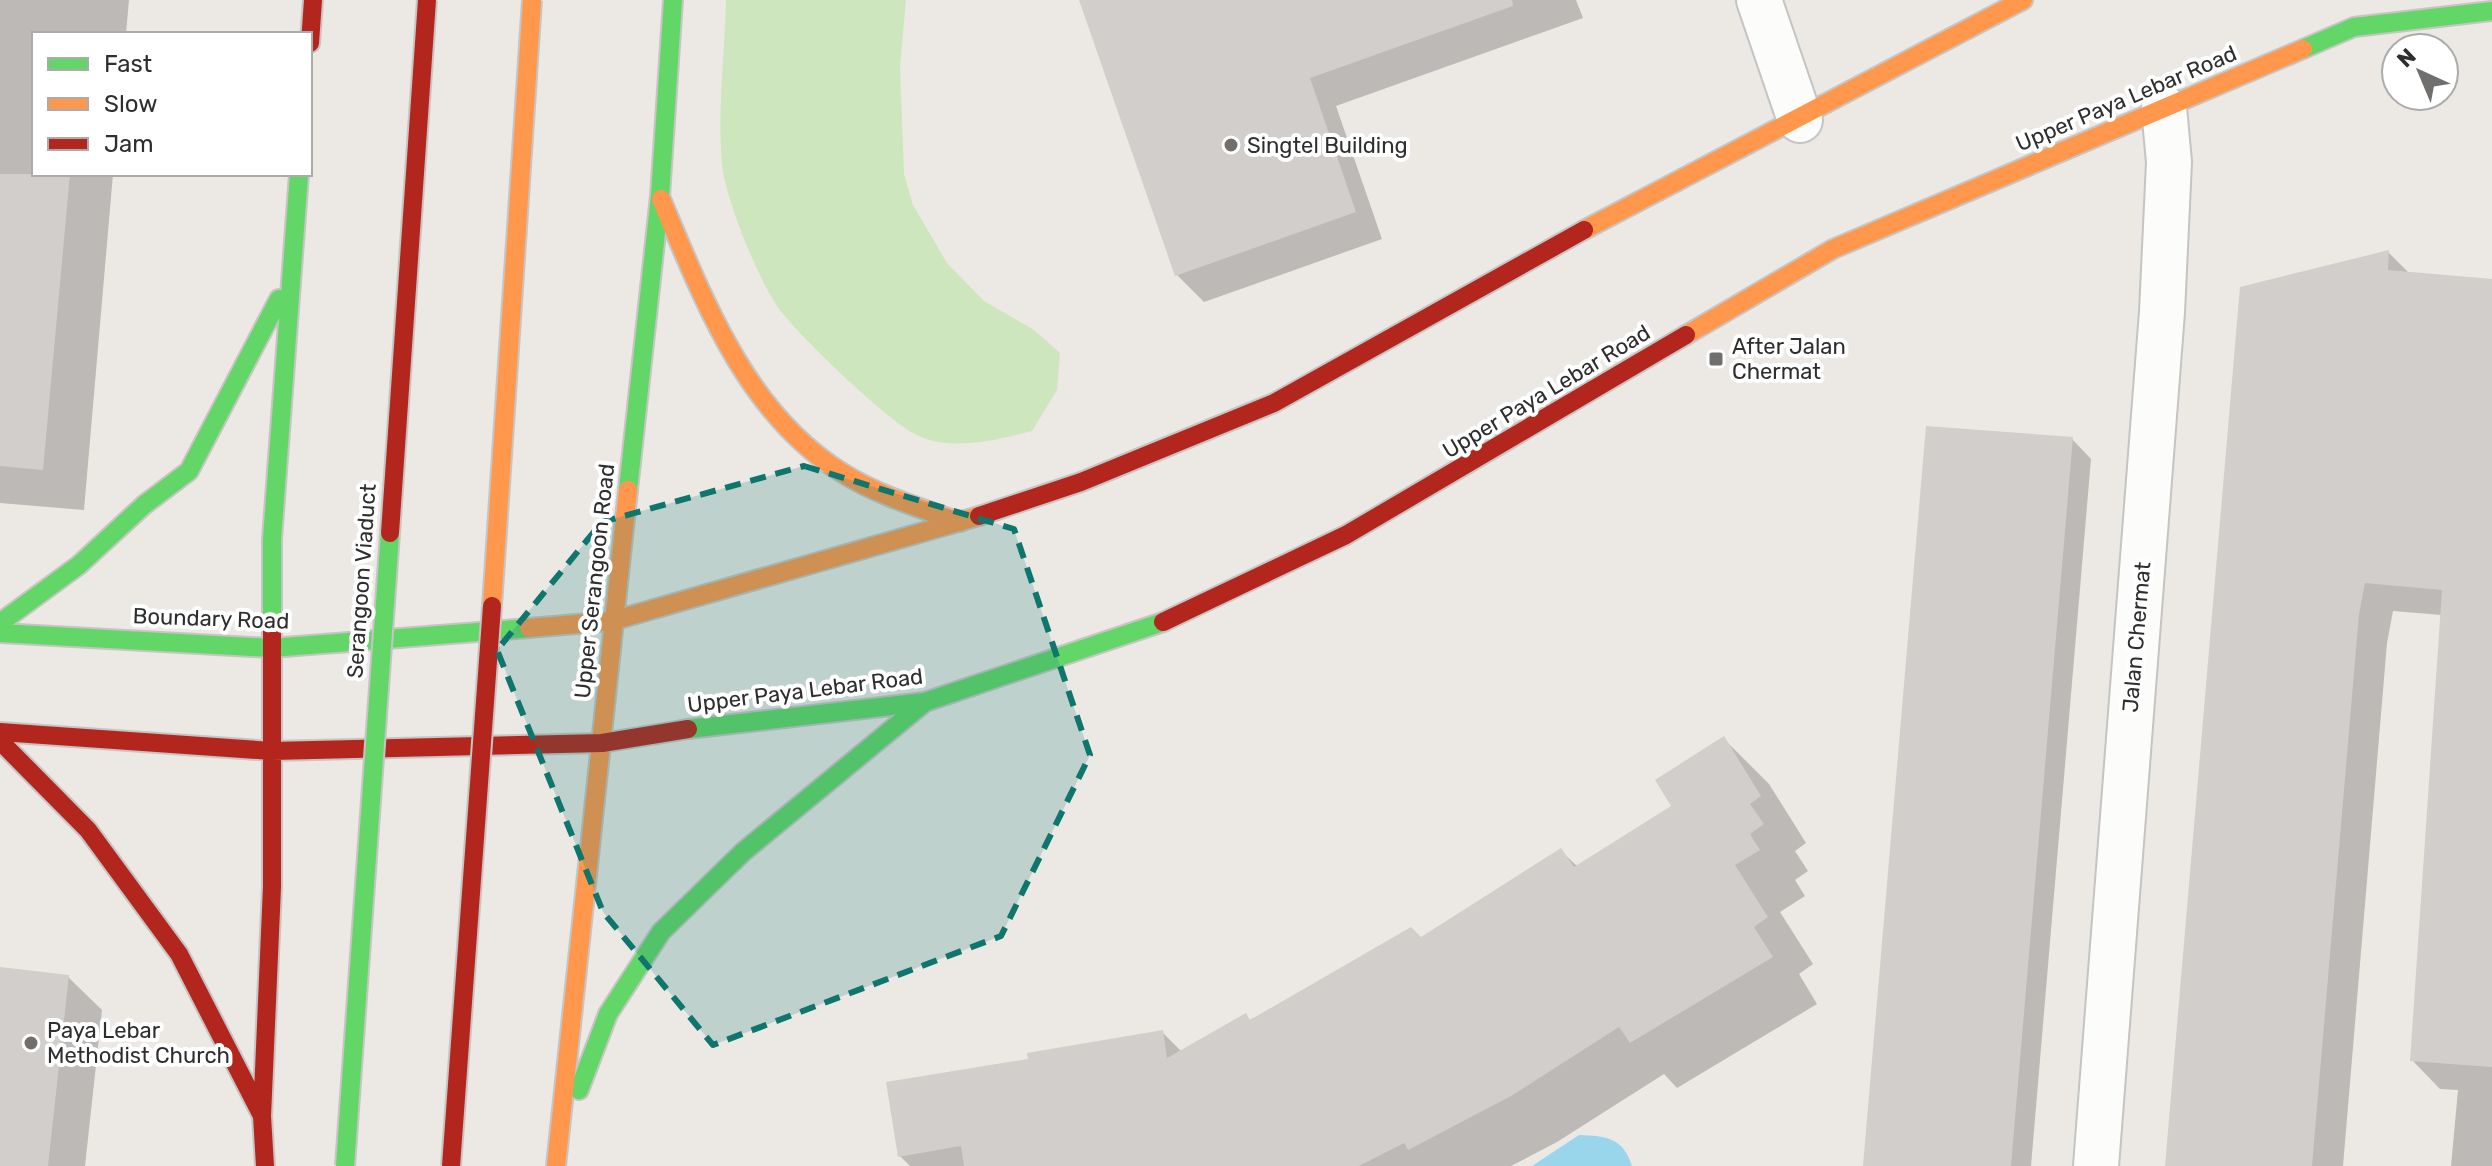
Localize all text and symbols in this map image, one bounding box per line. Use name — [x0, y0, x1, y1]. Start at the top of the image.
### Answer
legend — [32, 32, 312, 176]
north arrow — [2380, 32, 2460, 112]
street label: Upper Paya Lebar Road — [2012, 40, 2241, 157]
text: N — [2391, 43, 2422, 73]
text: Fast — [104, 50, 152, 78]
text: Slow — [104, 90, 157, 118]
text: Jam — [104, 130, 154, 158]
place label: Singtel Building — [1247, 132, 1408, 159]
marker: Singtel Building — [1222, 136, 1240, 154]
street label: Upper Paya Lebar Road — [1438, 319, 1655, 464]
place label: After Jalan Chermat — [1732, 333, 1846, 385]
marker: After Jalan Chermat — [1707, 350, 1725, 368]
street label: Upper Serangoon Road — [569, 462, 620, 700]
street label: Serangoon Viaduct — [341, 482, 382, 679]
street label: Jalan Chermat — [2116, 560, 2157, 714]
street label: Boundary Road — [132, 602, 290, 635]
street label: Upper Paya Lebar Road — [686, 663, 925, 718]
place label: Paya Lebar Methodist Church — [47, 1017, 230, 1069]
marker: Paya Lebar Methodist Church — [22, 1034, 40, 1052]

